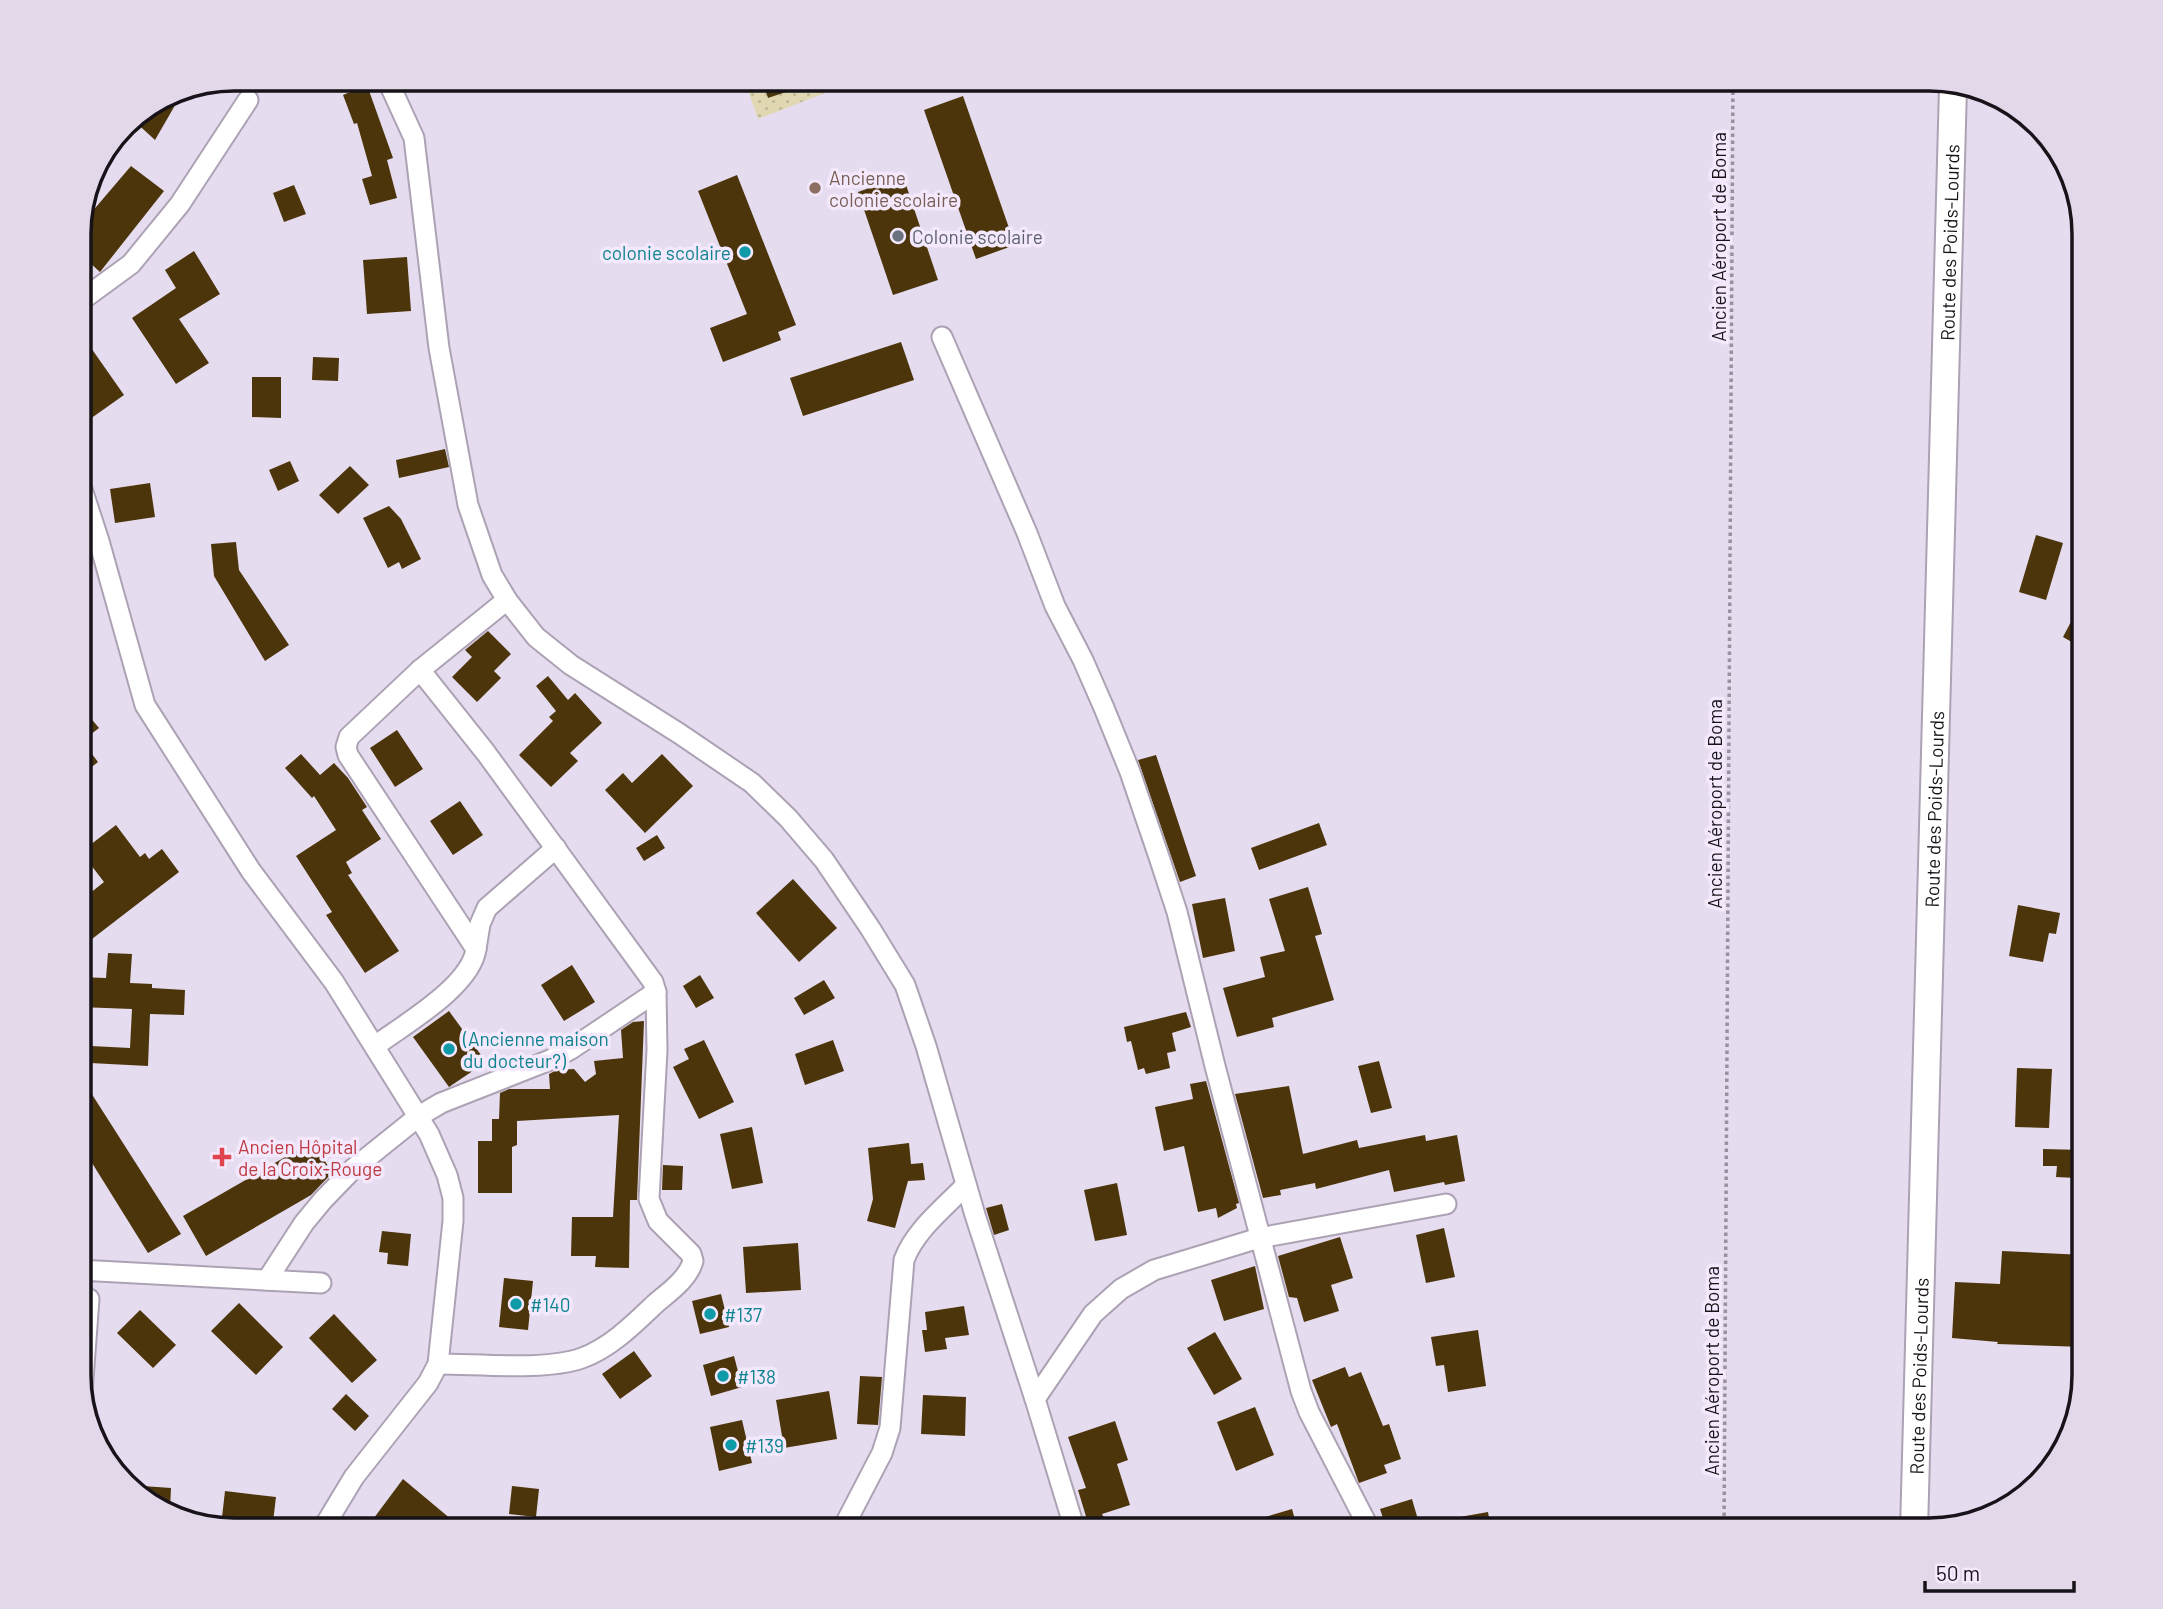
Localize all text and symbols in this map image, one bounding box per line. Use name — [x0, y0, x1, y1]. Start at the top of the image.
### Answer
street label: Ancien Aéroport de Boma — [1707, 132, 1730, 342]
street label: Route des Poids-Lourds — [1935, 144, 1963, 341]
place label: Ancienne colonie scolaire — [829, 166, 958, 211]
marker: Ancienne colonie scolaire — [807, 180, 823, 196]
place label: Colonie scolaire — [912, 225, 1043, 248]
marker: Colonie scolaire — [890, 228, 906, 244]
place label: colonie scolaire — [602, 241, 731, 264]
marker: colonie scolaire — [737, 244, 753, 260]
street label: Ancien Aéroport de Boma — [1703, 699, 1726, 909]
street label: Route des Poids-Lourds — [1919, 711, 1948, 908]
place label: (Ancienne maison du docteur?) — [462, 1027, 609, 1072]
marker: (Ancienne maison du docteur?) — [441, 1041, 457, 1057]
place label: Ancien Hôpital de la Croix-Rouge — [238, 1135, 382, 1180]
marker: Ancien Hôpital de la Croix-Rouge — [212, 1147, 232, 1167]
street label: Ancien Aéroport de Boma — [1700, 1266, 1723, 1476]
street label: Route des Poids-Lourds — [1904, 1277, 1932, 1475]
place label: #140 — [530, 1293, 570, 1316]
marker: #140 — [508, 1296, 524, 1312]
place label: #137 — [724, 1303, 762, 1326]
marker: #137 — [702, 1306, 718, 1322]
place label: #138 — [737, 1365, 776, 1388]
marker: #138 — [715, 1368, 731, 1384]
place label: #139 — [745, 1434, 784, 1457]
marker: #139 — [723, 1437, 739, 1453]
scale bar — [1925, 1550, 2074, 1594]
text: 50 m — [1936, 1560, 1980, 1585]

